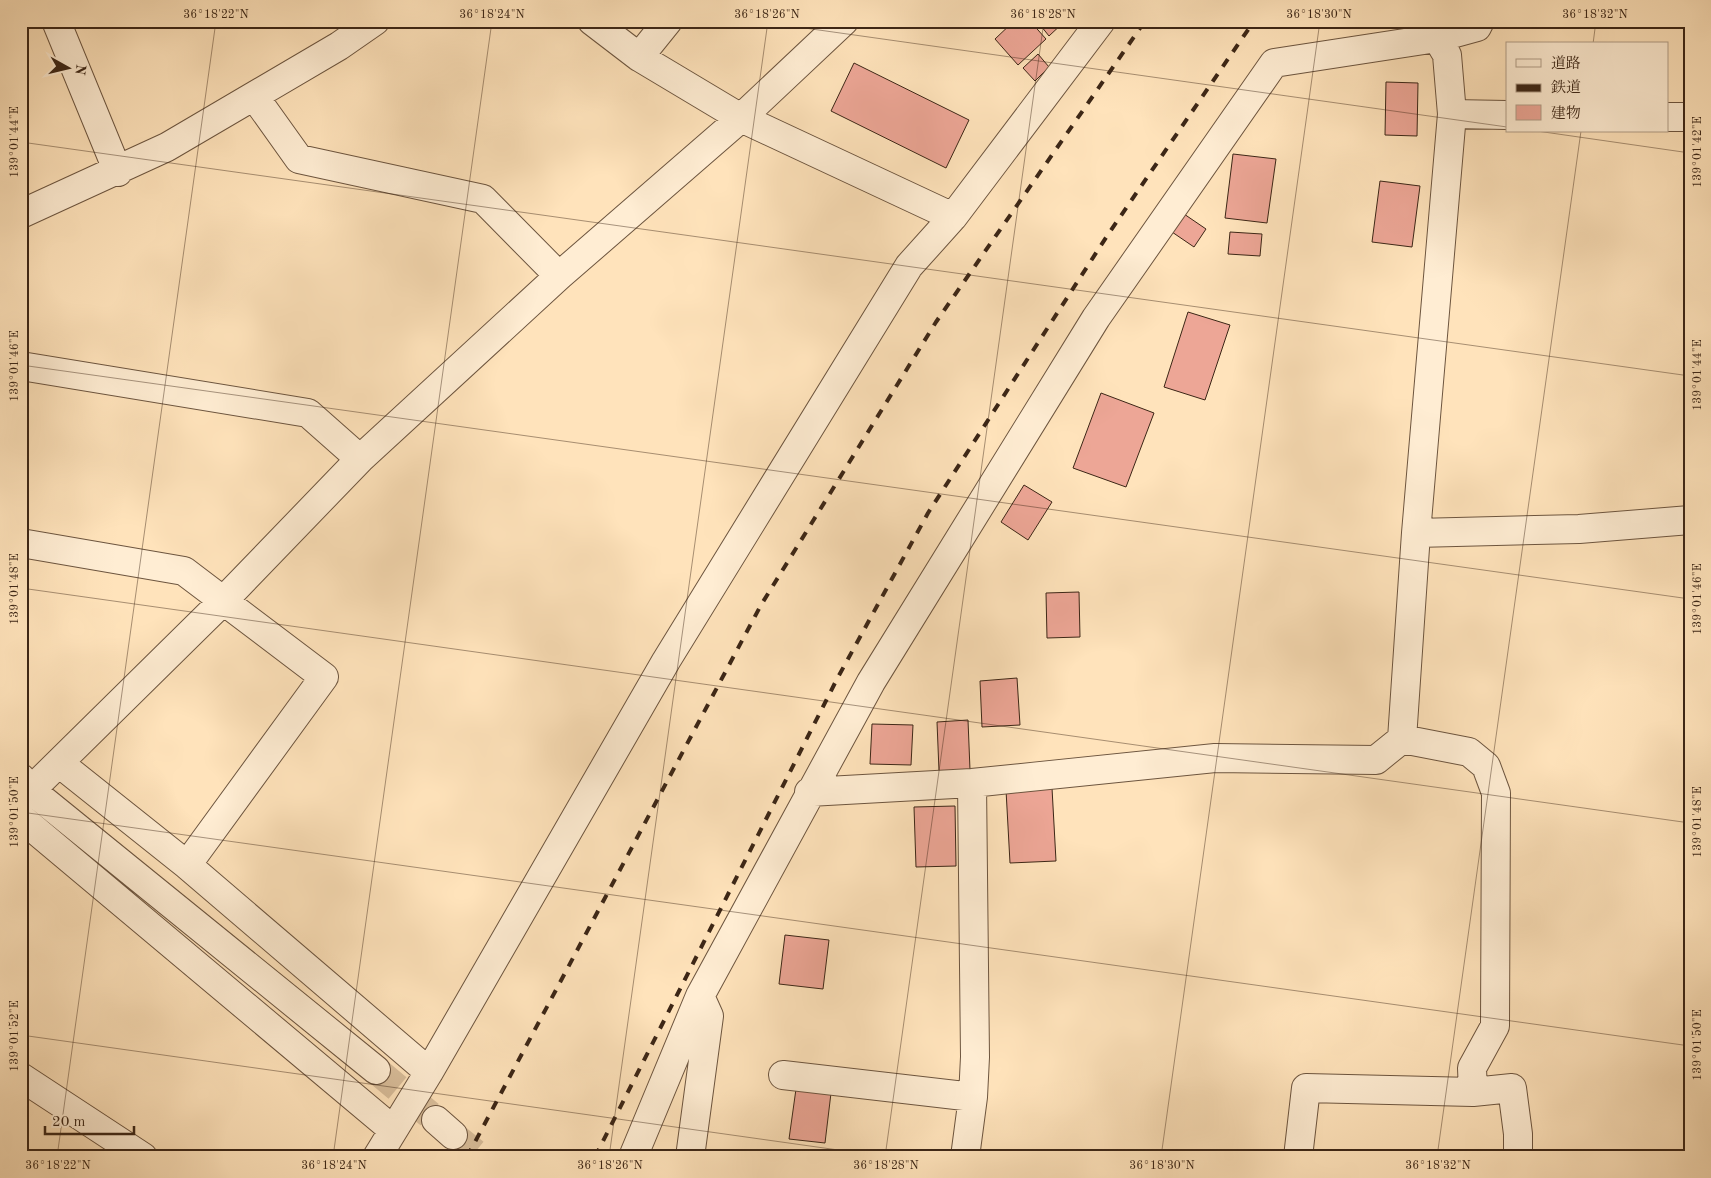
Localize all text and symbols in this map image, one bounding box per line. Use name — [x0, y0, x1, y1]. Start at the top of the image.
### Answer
text: 36°18'22"N — [183, 9, 249, 21]
text: 36°18'24"N — [459, 9, 525, 21]
text: 36°18'26"N — [734, 9, 800, 21]
text: 36°18'28"N — [1010, 9, 1076, 21]
text: 36°18'30"N — [1286, 9, 1352, 21]
text: 36°18'32"N — [1562, 9, 1628, 21]
north arrow — [42, 42, 92, 92]
legend — [1506, 42, 1668, 132]
text: 道路 — [1551, 55, 1581, 72]
text: N — [72, 63, 88, 76]
text: 鉄道 — [1551, 79, 1581, 96]
text: 建物 — [1551, 105, 1581, 122]
text: 139°01'44"E — [9, 106, 21, 178]
text: 139°01'42"E — [1692, 116, 1704, 188]
text: 139°01'46"E — [9, 330, 21, 402]
text: 139°01'44"E — [1692, 339, 1704, 411]
text: 139°01'48"E — [9, 553, 21, 625]
text: 139°01'46"E — [1692, 563, 1704, 635]
text: 139°01'50"E — [8, 776, 21, 848]
text: 139°01'48"E — [1692, 786, 1704, 858]
text: 139°01'52"E — [8, 1000, 21, 1072]
text: 139°01'50"E — [1691, 1009, 1704, 1081]
scale bar — [45, 1103, 134, 1135]
text: 20 m — [52, 1115, 86, 1130]
text: 36°18'22"N — [25, 1160, 91, 1172]
text: 36°18'24"N — [301, 1160, 367, 1172]
text: 36°18'26"N — [577, 1160, 643, 1172]
text: 36°18'28"N — [853, 1160, 919, 1172]
text: 36°18'30"N — [1129, 1160, 1195, 1172]
text: 36°18'32"N — [1405, 1160, 1471, 1172]

